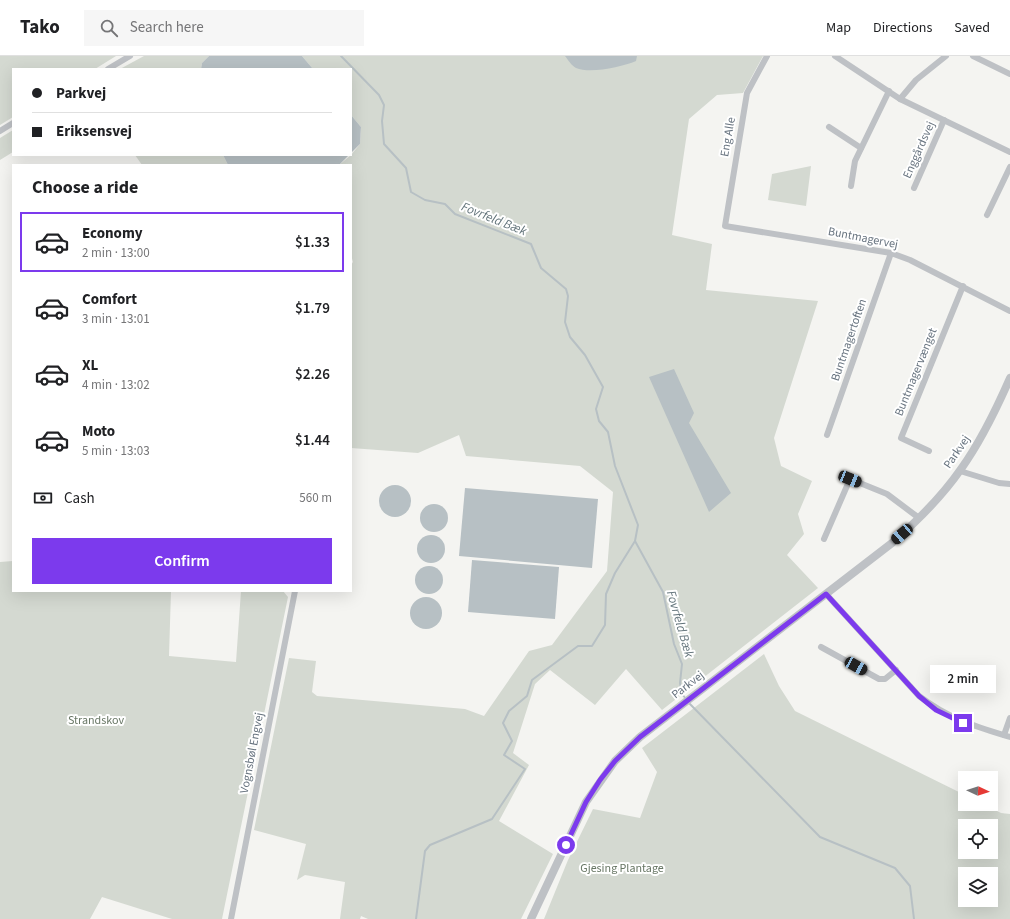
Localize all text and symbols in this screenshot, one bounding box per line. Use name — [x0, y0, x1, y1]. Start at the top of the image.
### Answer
search box — [84, 10, 364, 46]
text: Tako — [20, 14, 60, 41]
icon: search — [98, 17, 120, 39]
text: Search here — [130, 17, 204, 38]
text: Map — [826, 18, 851, 38]
text: Directions — [873, 18, 932, 38]
text: Saved — [954, 18, 990, 38]
text: Parkvej — [56, 83, 106, 104]
street label: Eng Alle — [716, 116, 740, 158]
street label: Enggårdsvej — [899, 119, 939, 181]
text: Eriksensvej — [56, 121, 132, 142]
text: Choose a ride — [32, 175, 138, 200]
water label: Fovrfeld Bæk — [459, 198, 530, 241]
text: Economy — [82, 223, 143, 244]
street label: Buntmagervej — [827, 223, 899, 253]
icon: car — [34, 224, 70, 260]
text: $1.33 — [295, 232, 330, 253]
text: 2 min · 13:00 — [82, 244, 150, 262]
text: Comfort — [82, 289, 137, 310]
icon: car — [34, 290, 70, 326]
street label: Buntmagertoften — [827, 297, 871, 383]
text: $1.79 — [295, 298, 330, 319]
text: 3 min · 13:01 — [82, 310, 150, 328]
street label: Buntmagervænget — [891, 325, 941, 419]
text: XL — [82, 355, 98, 376]
icon: car — [34, 356, 70, 392]
text: $2.26 — [295, 364, 330, 385]
text: 4 min · 13:02 — [82, 376, 150, 394]
text: Moto — [82, 421, 115, 442]
icon: car — [34, 422, 70, 458]
text: $1.44 — [295, 430, 330, 451]
street label: Parkvej — [940, 432, 974, 472]
text: 5 min · 13:03 — [82, 442, 150, 460]
car — [837, 469, 863, 489]
icon: cash — [32, 487, 54, 509]
text: Cash — [64, 488, 95, 509]
text: 560 m — [299, 489, 332, 507]
car — [889, 522, 915, 546]
button: Confirm — [32, 538, 332, 584]
water label: Fovrfeld Bæk — [662, 588, 698, 660]
car — [843, 655, 869, 677]
callout: 2 min — [930, 665, 996, 693]
street label: Parkvej — [668, 667, 708, 703]
text: 2 min — [948, 670, 978, 688]
street label: Vognsbøl Engvej — [236, 711, 268, 795]
park label: Strandskov — [68, 712, 124, 729]
route end — [954, 714, 972, 732]
north arrow — [958, 771, 998, 811]
map controls — [958, 771, 998, 907]
button: locate — [958, 819, 998, 859]
route start — [557, 836, 575, 854]
park label: Gjesing Plantage — [580, 860, 664, 877]
button: layers — [958, 867, 998, 907]

